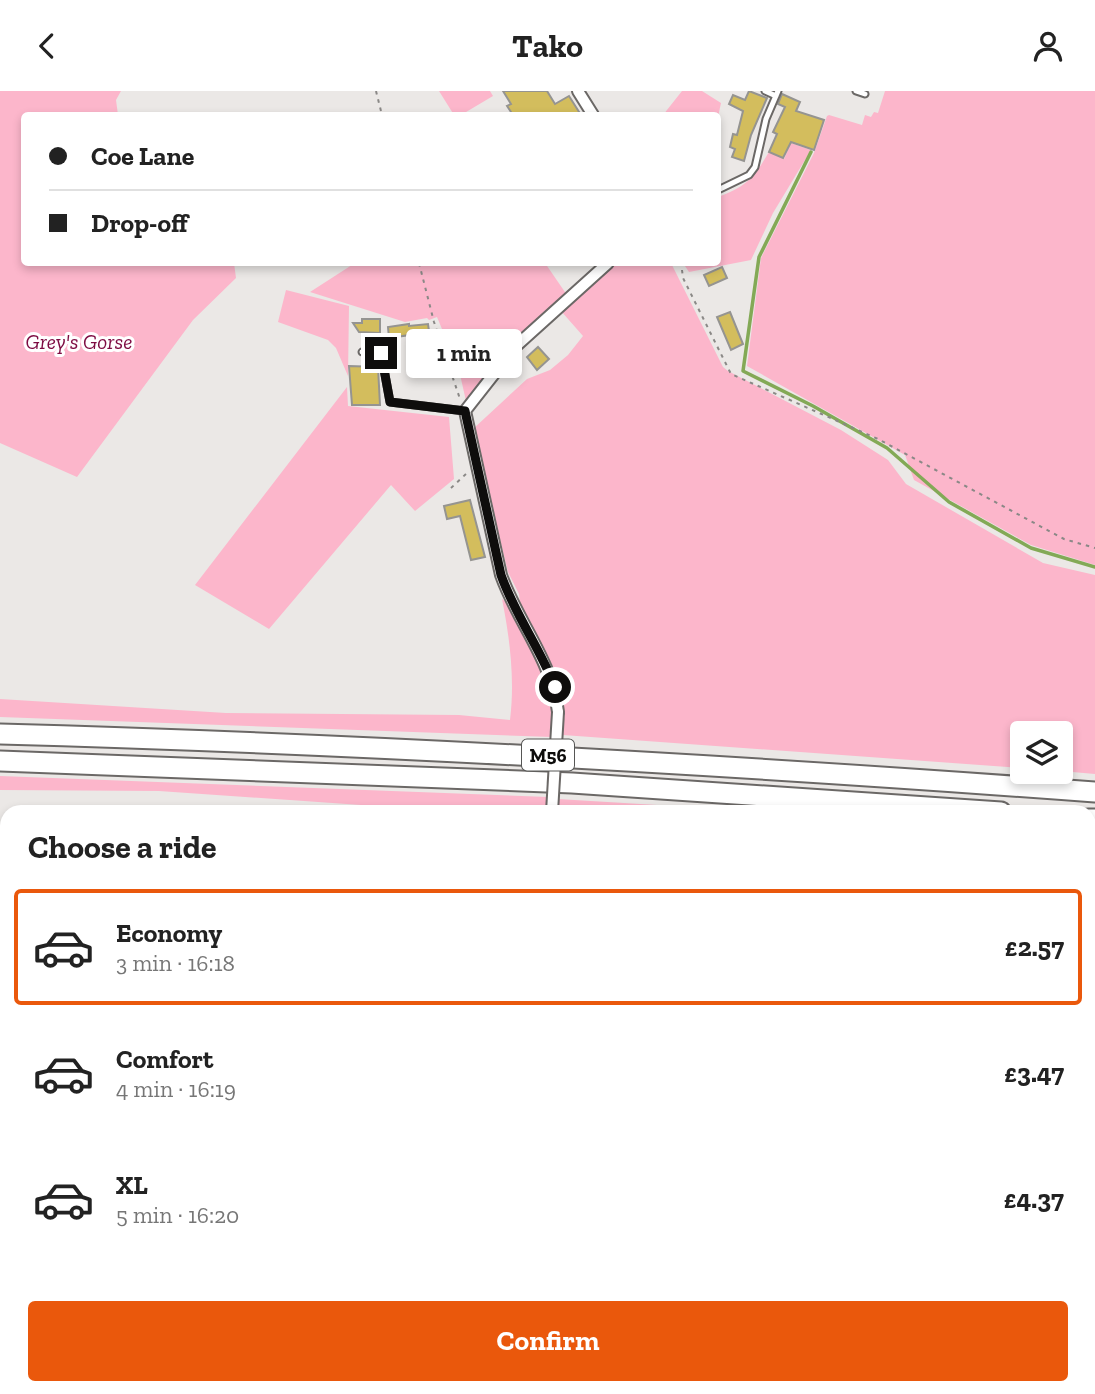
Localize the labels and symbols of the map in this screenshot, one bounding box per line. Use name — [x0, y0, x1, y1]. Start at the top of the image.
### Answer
park label: Grey's Gorse — [26, 329, 132, 354]
callout: 1 min — [406, 329, 521, 377]
route end — [365, 337, 397, 369]
route start — [539, 671, 571, 703]
road number: M56 — [522, 740, 574, 771]

